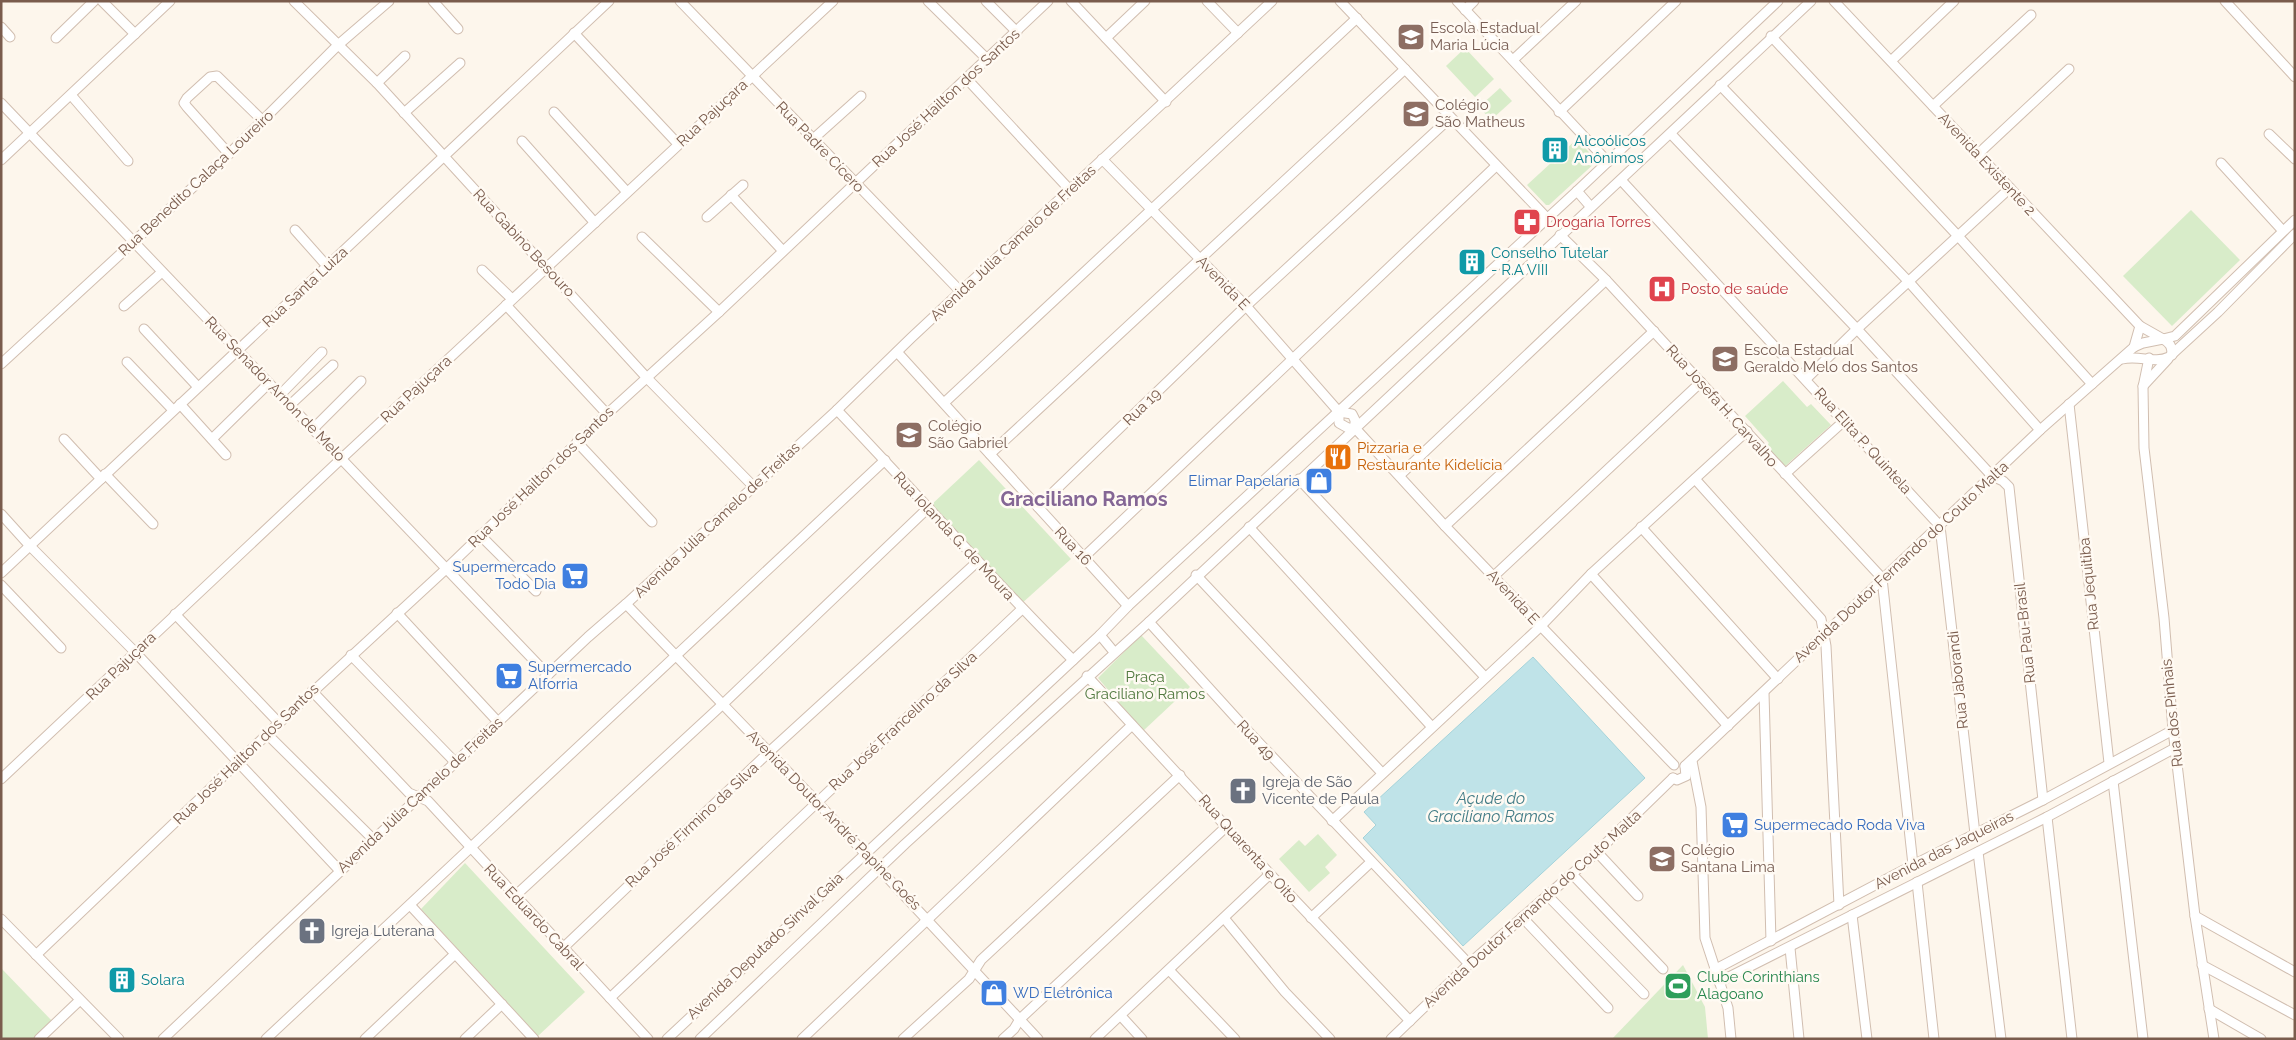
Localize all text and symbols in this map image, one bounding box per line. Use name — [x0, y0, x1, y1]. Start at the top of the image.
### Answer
place label: Escola Estadual Maria Lúcia — [1430, 19, 1540, 54]
school or university icon: Escola Estadual Maria Lúcia — [1396, 22, 1426, 52]
street label: Rua José Hailton dos Santos — [868, 25, 1024, 171]
street label: Rua Pajuçara — [673, 76, 751, 150]
place label: Colégio São Matheus — [1435, 96, 1525, 131]
street label: Rua Padre Cícero — [772, 98, 868, 196]
school or university icon: Colégio São Matheus — [1401, 99, 1431, 129]
street label: Rua Benedito Calaça Loureiro — [115, 106, 277, 260]
street label: Avenida Existente 2 — [1935, 109, 2040, 219]
place label: Alcoólicos Anônimos — [1574, 132, 1646, 167]
building icon: Alcoólicos Anônimos — [1540, 135, 1570, 165]
street label: Avenida Júlia Camelo de Freitas — [926, 161, 1100, 325]
street label: Rua Gabino Besouro — [469, 185, 579, 301]
pharmacy icon: Drogaria Torres — [1512, 207, 1542, 237]
place label: Drogaria Torres — [1546, 213, 1651, 231]
street label: Rua Santa Luiza — [259, 243, 351, 331]
place label: Conselho Tutelar - R.A VIII — [1491, 244, 1609, 279]
building icon: Conselho Tutelar - R.A VIII — [1457, 247, 1487, 277]
street label: Avenida E — [1193, 252, 1253, 314]
hospital icon: Posto de saúde — [1647, 274, 1677, 304]
place label: Posto de saúde — [1681, 280, 1789, 298]
street label: Rua Senador Arnon de Melo — [201, 313, 349, 465]
street label: Rua Josefa H. Carvalho — [1662, 341, 1782, 471]
place label: Escola Estadual Geraldo Melo dos Santos — [1744, 341, 1918, 376]
school or university icon: Escola Estadual Geraldo Melo dos Santos — [1710, 344, 1740, 374]
street label: Rua Pajuçara — [377, 352, 455, 426]
street label: Rua 19 — [1119, 384, 1165, 429]
street label: Rua Elita P. Quintela — [1811, 384, 1915, 498]
street label: Rua José Hailton dos Santos — [464, 403, 618, 551]
place label: Colégio São Gabriel — [928, 417, 1009, 452]
school or university icon: Colégio São Gabriel — [894, 420, 924, 450]
street label: Avenida Júlia Camelo de Freitas — [630, 438, 804, 602]
place label: Pizzaria e Restaurante Kidelícia — [1357, 439, 1502, 474]
restaurant icon: Pizzaria e Restaurante Kidelícia — [1323, 442, 1353, 472]
street label: Avenida Doutor Fernando do Couto Malta — [1790, 457, 2012, 667]
shop icon: Elimar Papelaria — [1304, 466, 1334, 496]
street label: Rua Iolanda G. de Moura — [890, 468, 1018, 604]
place label: Elimar Papelaria — [1188, 472, 1300, 490]
district label: Graciliano Ramos — [1000, 487, 1168, 511]
street label: Rua 16 — [1051, 523, 1095, 569]
street label: Rua Jequitiba — [2075, 537, 2103, 631]
place label: Supermercado Todo Dia — [452, 558, 556, 593]
supermarket icon: Supermercado Todo Dia — [560, 561, 590, 591]
street label: Avenida E — [1483, 566, 1543, 628]
street label: Rua Pau-Brasil — [2011, 581, 2039, 684]
street label: Rua Pajuçara — [82, 628, 160, 704]
street label: Rua Jaborandi — [1944, 630, 1972, 730]
street label: Rua José Francelino da Silva — [825, 648, 981, 794]
place label: Supermercado Alforria — [528, 658, 632, 693]
street label: Rua dos Pinhais — [2157, 658, 2187, 768]
supermarket icon: Supermercado Alforria — [494, 661, 524, 691]
park label: Praça Graciliano Ramos — [1085, 668, 1205, 703]
street label: Rua José Hailton dos Santos — [169, 680, 323, 828]
street label: Avenida Júlia Camelo de Freitas — [333, 713, 507, 877]
street label: Rua 49 — [1233, 716, 1279, 764]
street label: Avenida Doutor André Papine Goés — [743, 726, 925, 914]
street label: Rua José Firmino da Silva — [622, 759, 762, 891]
place label: Igreja de São Vicente de Paula — [1262, 773, 1379, 808]
church icon: Igreja de São Vicente de Paula — [1228, 776, 1258, 806]
water label: Açude do Graciliano Ramos — [1427, 789, 1555, 826]
street label: Rua Quarenta e Oito — [1195, 791, 1301, 907]
street label: Avenida Doutor Fernando do Couto Malta — [1419, 806, 1645, 1012]
street label: Avenida das Jaqueiras — [1871, 807, 2017, 893]
supermarket icon: Supermecado Roda Viva — [1720, 810, 1750, 840]
place label: Supermecado Roda Viva — [1754, 816, 1925, 834]
place label: Colégio Santana Lima — [1681, 841, 1775, 876]
school or university icon: Colégio Santana Lima — [1647, 844, 1677, 874]
street label: Rua Eduardo Cabral — [480, 860, 588, 974]
street label: Avenida Deputado Sinval Gaia — [683, 869, 847, 1023]
church icon: Igreja Luterana — [297, 916, 327, 946]
place label: Igreja Luterana — [331, 922, 435, 940]
building icon: Solara — [107, 965, 137, 995]
place label: Clube Corinthians Alagoano — [1697, 968, 1820, 1003]
place label: Solara — [141, 971, 185, 989]
sports icon: Clube Corinthians Alagoano — [1663, 971, 1693, 1001]
shop icon: WD Eletrônica — [979, 978, 1009, 1008]
place label: WD Eletrônica — [1013, 984, 1113, 1002]

